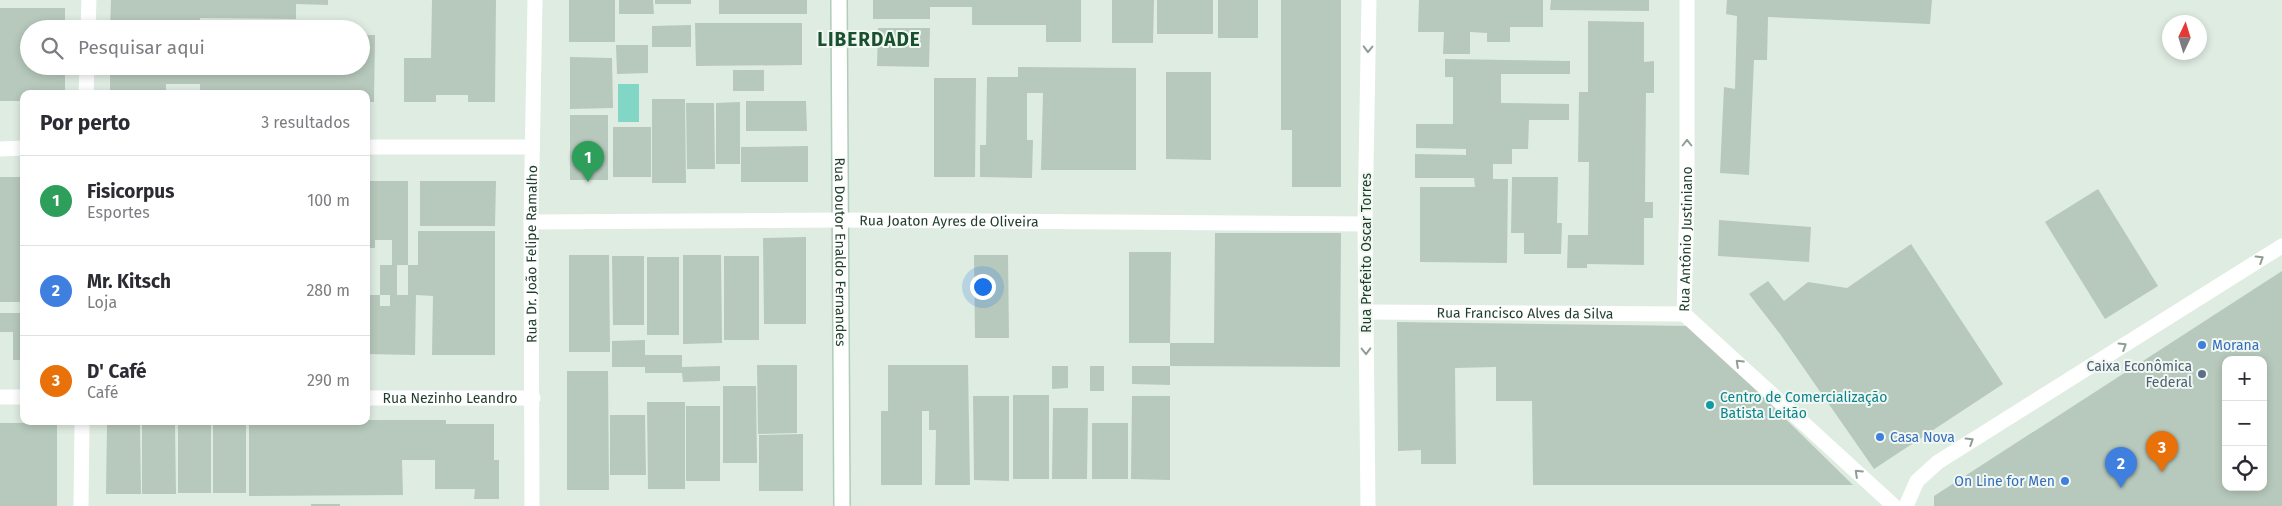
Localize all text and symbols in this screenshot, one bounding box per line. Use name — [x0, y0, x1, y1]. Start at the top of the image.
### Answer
north arrow — [2162, 15, 2207, 60]
search box — [20, 20, 370, 75]
district label: LIBERDADE — [817, 28, 921, 51]
icon: search — [38, 34, 66, 62]
text: Pesquisar aqui — [78, 36, 205, 59]
one-way arrow — [1363, 45, 1373, 53]
text: Por perto — [40, 110, 130, 136]
text: 3 resultados — [261, 113, 350, 132]
one-way arrow — [1682, 139, 1692, 146]
pin: 1 — [572, 141, 604, 182]
street label: Rua Doutor Enaldo Fernandes — [831, 157, 850, 347]
street label: Rua Dr. João Felipe Ramalho — [522, 165, 541, 343]
street label: Rua Antônio Justiniano — [1676, 166, 1696, 312]
street label: Rua Prefeito Oscar Torres — [1358, 173, 1375, 333]
text: Fisicorpus — [87, 180, 174, 203]
text: 1 — [52, 191, 60, 210]
text: 100 m — [307, 191, 350, 210]
text: Esportes — [87, 203, 150, 222]
street label: Rua Joaton Ayres de Oliveira — [859, 212, 1039, 230]
one-way arrow — [2255, 256, 2264, 266]
text: Mr. Kitsch — [87, 270, 171, 293]
your location — [970, 274, 996, 300]
text: 2 — [52, 281, 60, 300]
text: 280 m — [306, 281, 350, 300]
text: Loja — [87, 293, 117, 312]
street label: Rua Francisco Alves da Silva — [1436, 304, 1614, 322]
place label: Morana — [2212, 337, 2259, 354]
marker: Morana — [2196, 339, 2208, 351]
one-way arrow — [2117, 342, 2126, 352]
one-way arrow — [1361, 347, 1372, 355]
map controls — [2222, 356, 2267, 491]
button: + — [2222, 356, 2267, 401]
place label: Caixa Econômica Federal — [2087, 358, 2192, 391]
text: D' Café — [87, 360, 147, 383]
one-way arrow — [1735, 360, 1744, 369]
marker: Caixa Econômica Federal — [2196, 368, 2208, 380]
text: 3 — [52, 371, 60, 390]
text: 290 m — [307, 371, 350, 390]
text: Café — [87, 383, 118, 402]
place label: Centro de Comercialização Batista Leitão — [1720, 389, 1887, 422]
street label: Rua Nezinho Leandro — [382, 390, 518, 407]
marker: Centro de Comercialização Batista Leitão — [1704, 399, 1716, 411]
button: − — [2222, 401, 2267, 446]
place label: Casa Nova — [1890, 429, 1955, 446]
marker: Casa Nova — [1874, 431, 1886, 443]
pin: 3 — [2146, 431, 2178, 472]
one-way arrow — [1965, 438, 1974, 448]
button: locate — [2222, 446, 2267, 491]
pin: 2 — [2105, 447, 2137, 488]
one-way arrow — [1855, 470, 1864, 479]
place label: On Line for Men — [1954, 473, 2055, 490]
marker: On Line for Men — [2059, 475, 2071, 487]

